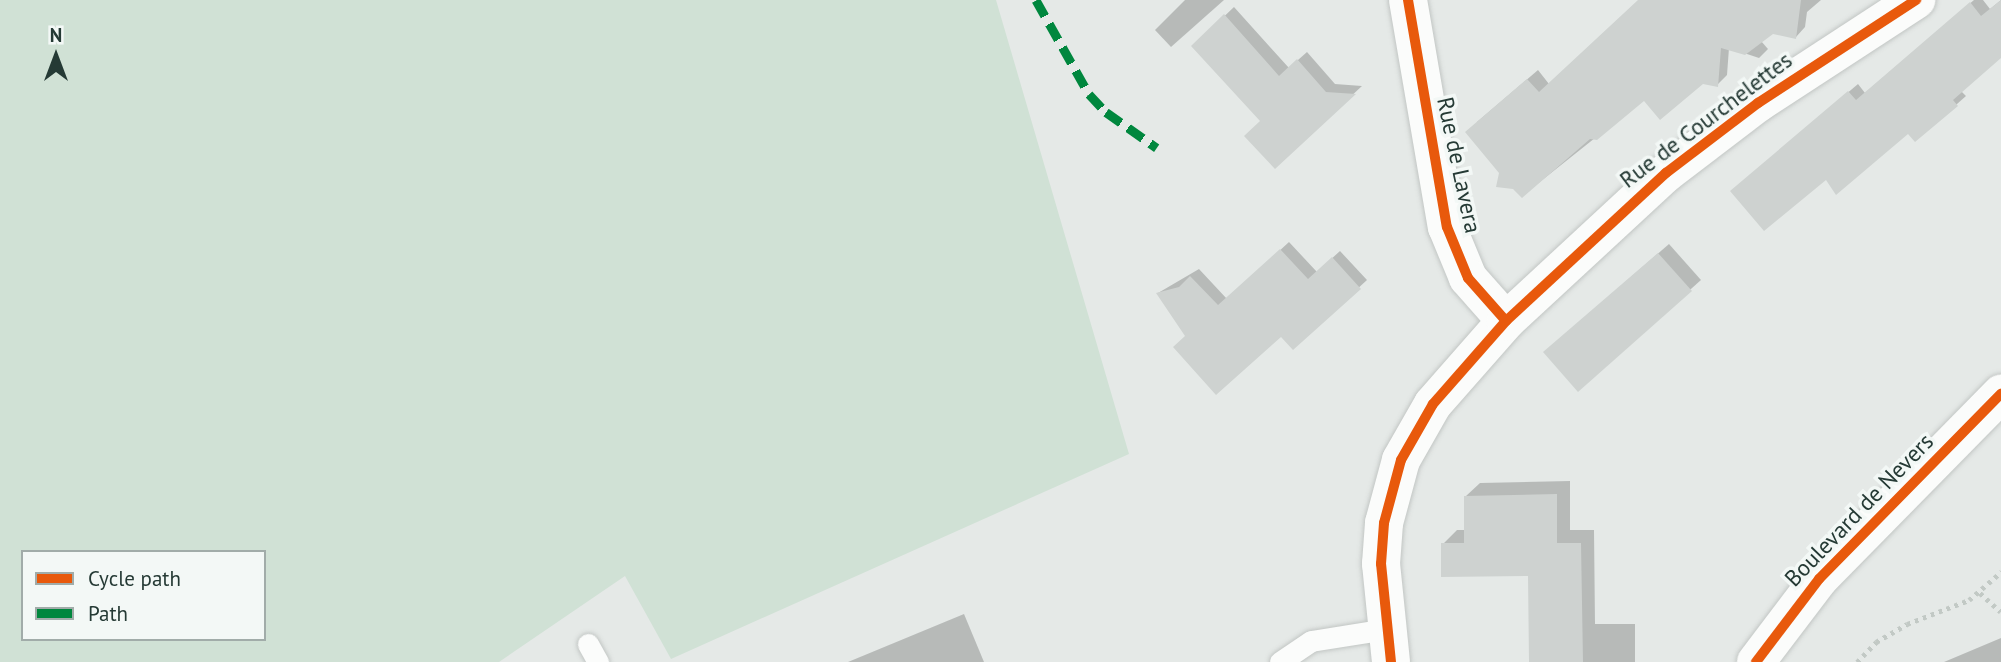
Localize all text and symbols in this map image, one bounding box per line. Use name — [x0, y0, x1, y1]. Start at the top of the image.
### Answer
north arrow — [21, 21, 91, 91]
text: N — [50, 23, 62, 47]
street label: Rue de Courchelettes — [1614, 46, 1798, 194]
street label: Rue de Lavera — [1431, 94, 1487, 236]
street label: Boulevard de Nevers — [1779, 428, 1939, 592]
legend — [21, 550, 266, 641]
text: Cycle path — [88, 565, 181, 592]
text: Path — [88, 600, 128, 627]

